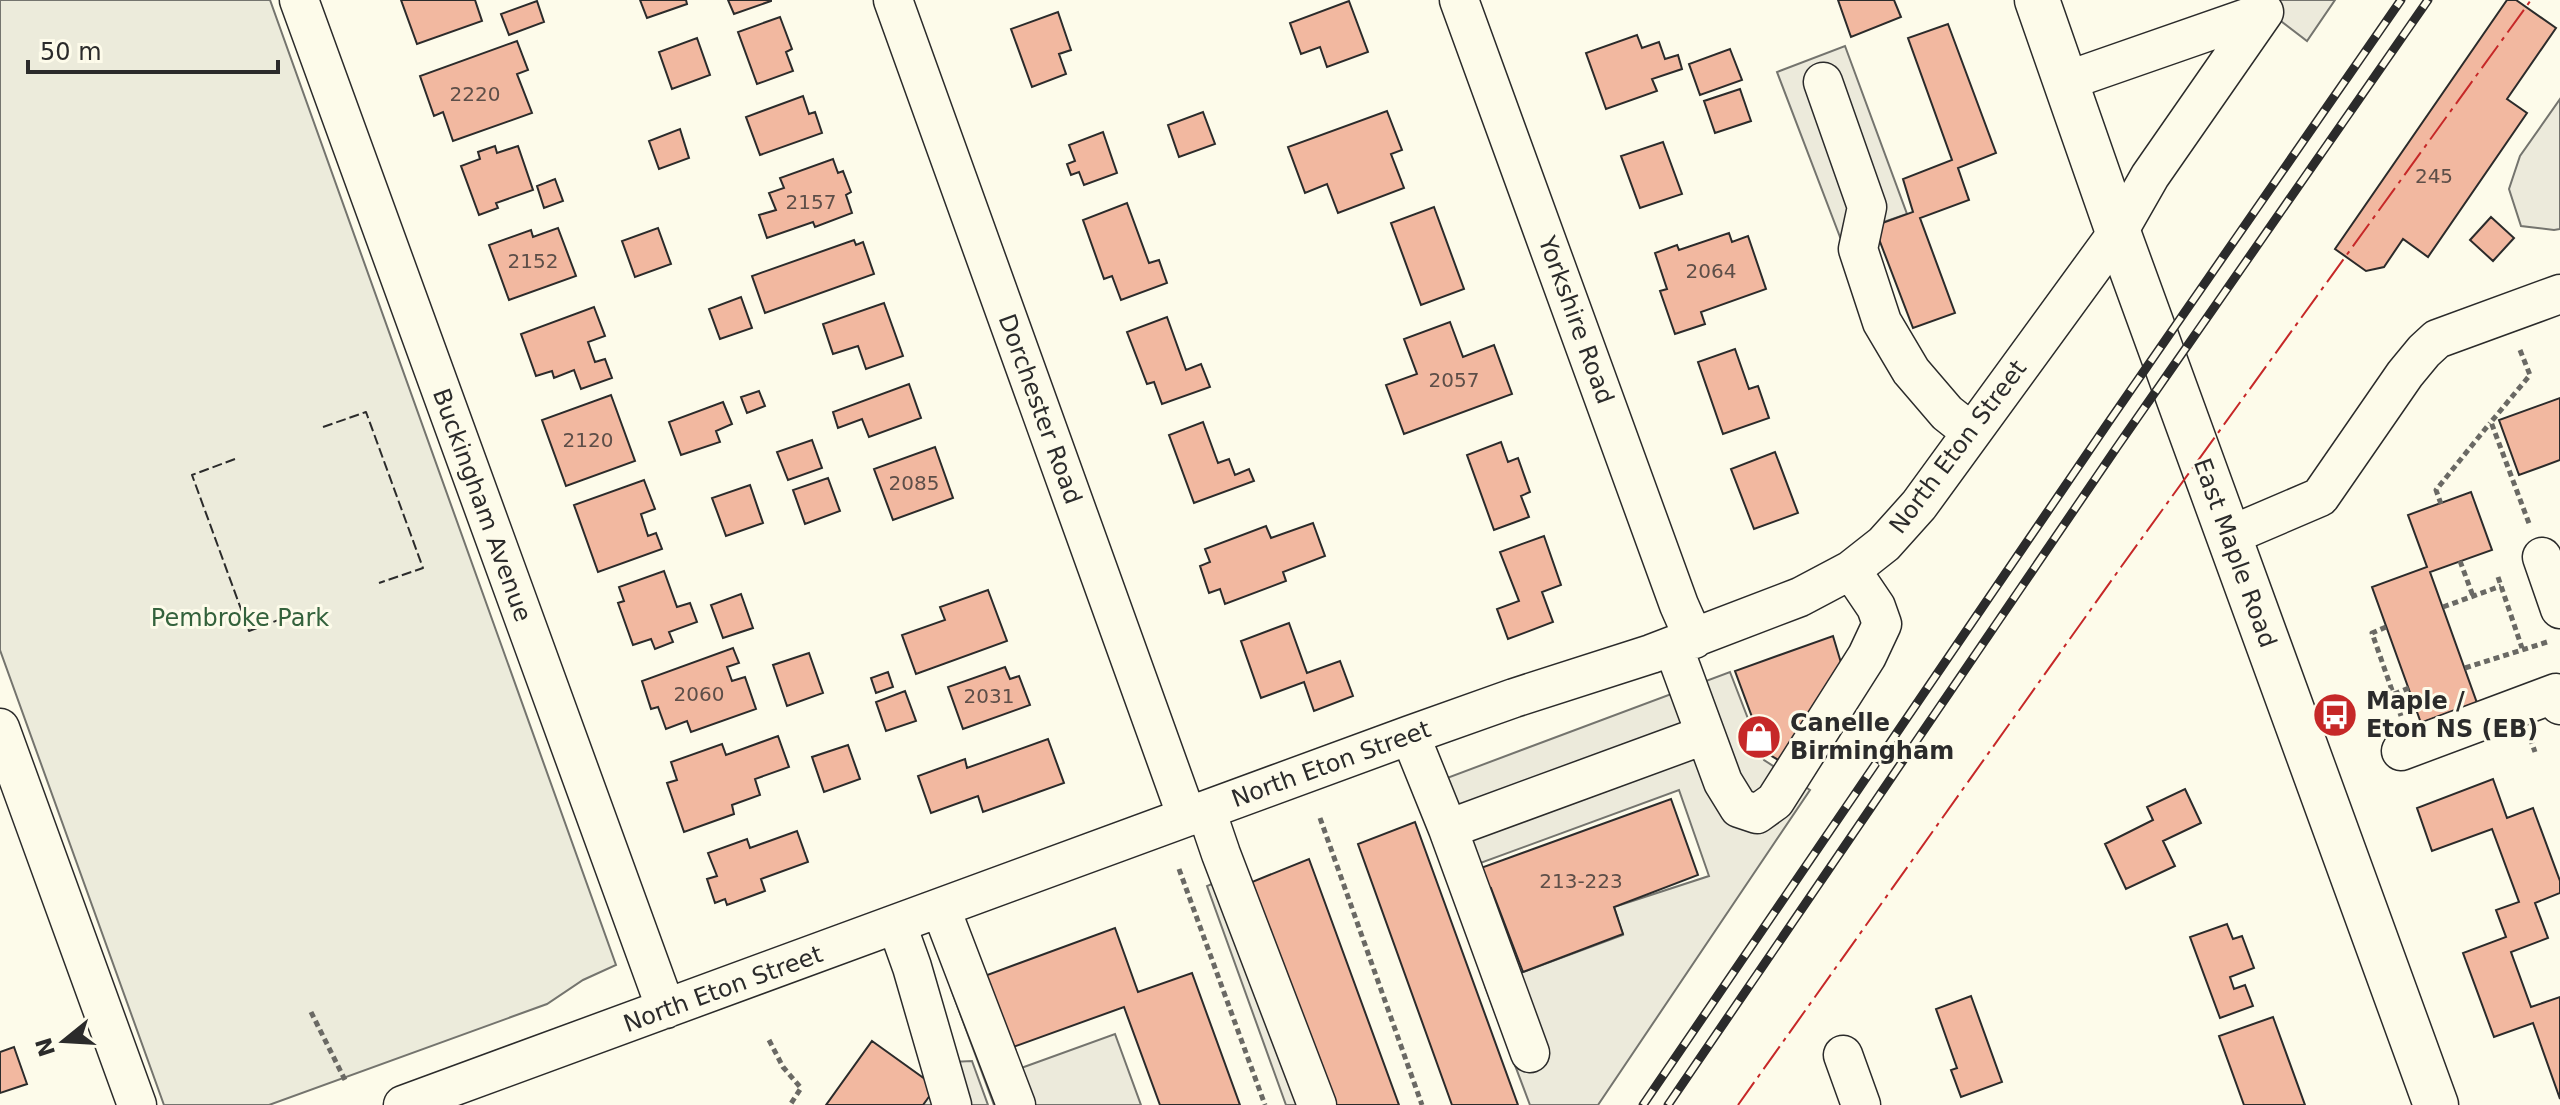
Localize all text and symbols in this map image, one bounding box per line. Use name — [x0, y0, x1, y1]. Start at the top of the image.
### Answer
scale bar — [28, 24, 278, 74]
text: 50 m — [40, 38, 102, 66]
house number: 2220 — [450, 82, 500, 106]
house number: 245 — [2415, 164, 2453, 188]
house number: 2157 — [786, 190, 836, 214]
street label: Yorkshire Road — [1532, 231, 1619, 408]
house number: 2152 — [508, 249, 558, 273]
house number: 2064 — [1686, 259, 1736, 283]
street label: Dorchester Road — [993, 310, 1087, 508]
street label: North Eton Street — [1884, 355, 2032, 539]
house number: 2057 — [1429, 368, 1479, 392]
street label: Buckingham Avenue — [427, 385, 537, 625]
house number: 2120 — [563, 428, 613, 452]
street label: East Maple Road — [2188, 455, 2282, 651]
house number: 2085 — [889, 471, 939, 495]
park label: Pembroke Park — [151, 604, 329, 632]
house number: 2060 — [674, 682, 724, 706]
house number: 2031 — [964, 684, 1014, 708]
place label: Maple / Eton NS (EB) — [2366, 687, 2538, 743]
bus stop icon: Maple / Eton NS (EB) — [2311, 691, 2359, 739]
place label: Canelle Birmingham — [1790, 709, 1954, 765]
shop icon: Canelle Birmingham — [1735, 713, 1783, 761]
street label: North Eton Street — [1228, 715, 1434, 813]
house number: 213-223 — [1539, 869, 1623, 893]
street label: North Eton Street — [620, 940, 826, 1038]
north arrow — [24, 1001, 104, 1081]
text: N — [31, 1034, 60, 1060]

